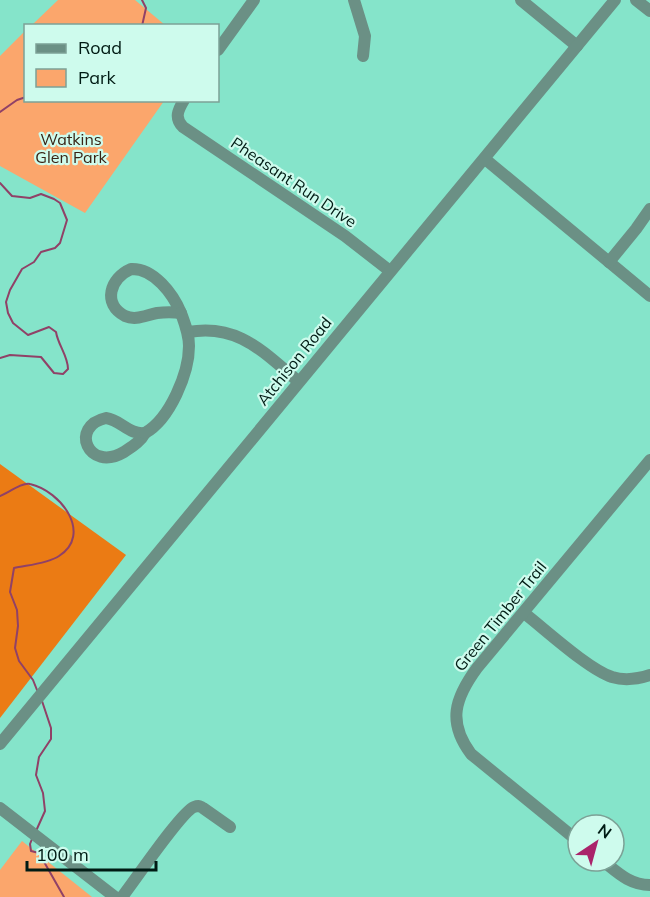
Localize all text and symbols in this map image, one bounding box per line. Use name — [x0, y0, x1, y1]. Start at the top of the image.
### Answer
legend — [24, 24, 219, 102]
text: Road — [78, 36, 122, 59]
text: Park — [78, 66, 117, 89]
park label: Watkins Glen Park — [35, 129, 107, 167]
street label: Pheasant Run Drive — [227, 133, 361, 231]
street label: Atchison Road — [252, 313, 336, 409]
street label: Green Timber Trail — [450, 557, 550, 675]
north arrow — [566, 813, 626, 873]
text: N — [594, 819, 616, 843]
scale bar — [27, 834, 156, 872]
text: 100 m — [36, 843, 89, 866]

